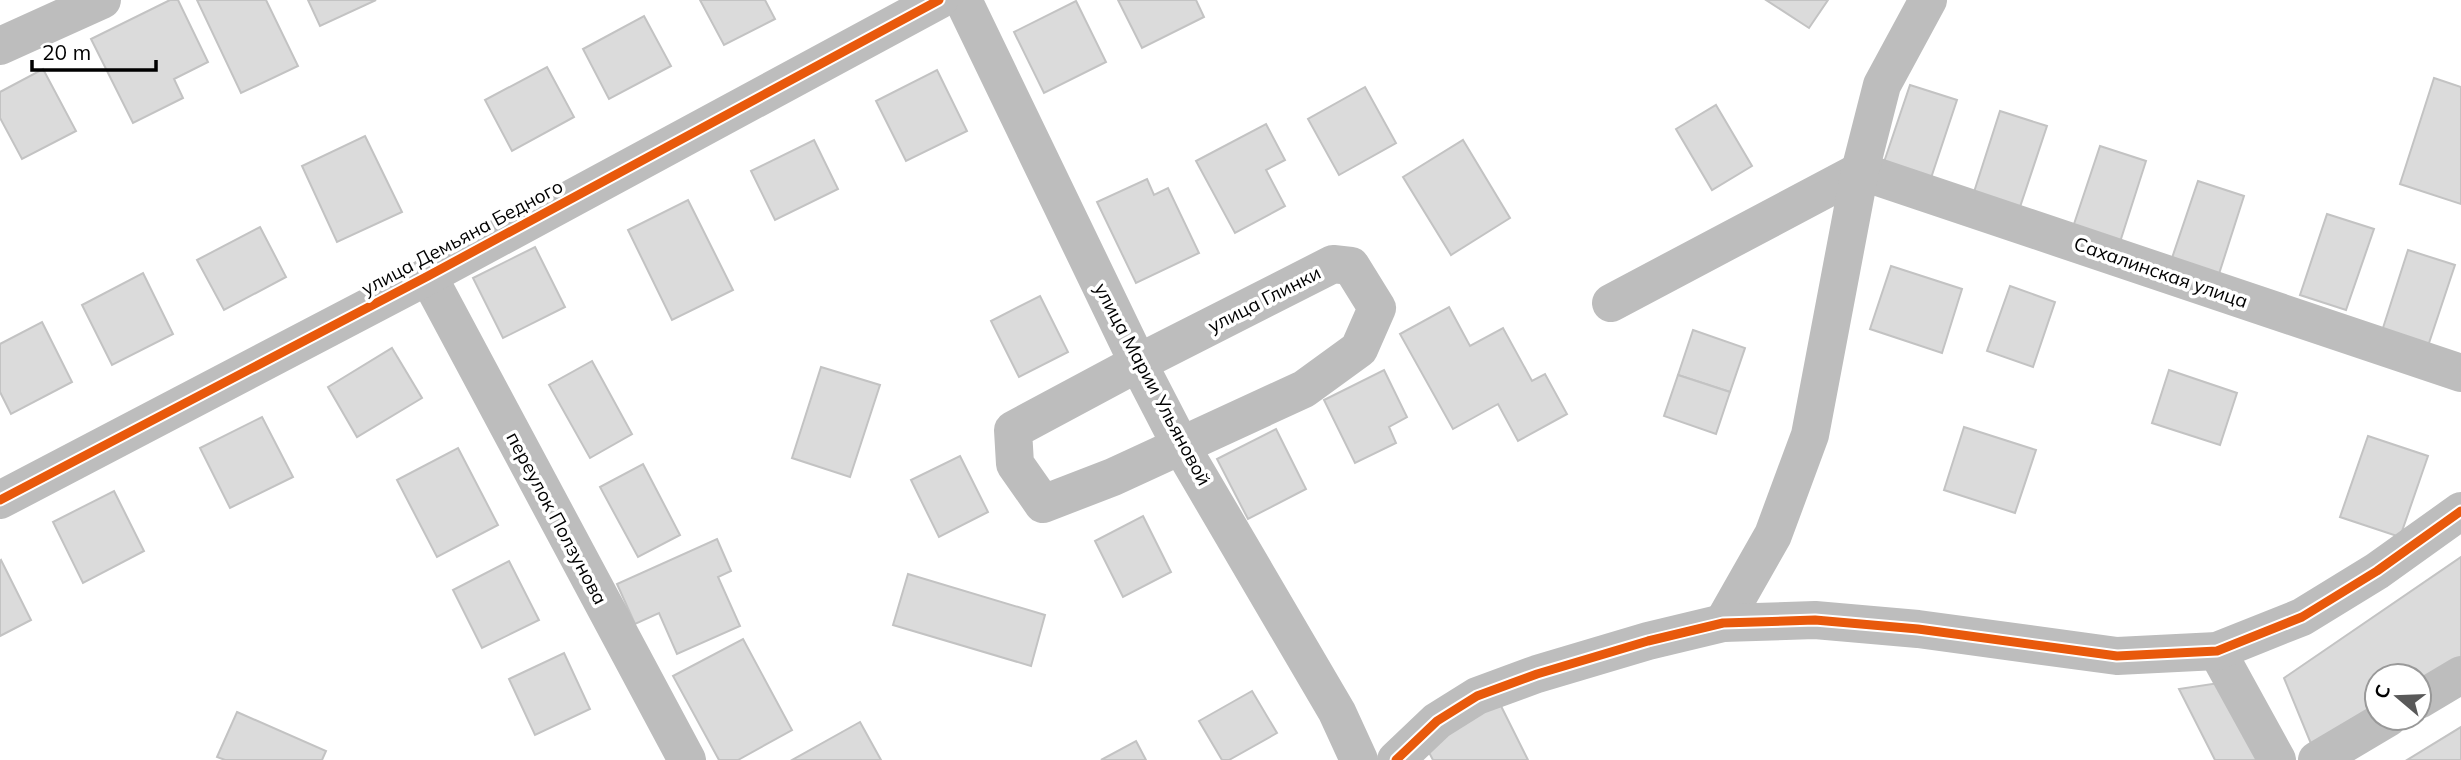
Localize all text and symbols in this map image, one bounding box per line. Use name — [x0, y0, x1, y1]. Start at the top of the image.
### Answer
scale bar — [32, 28, 156, 72]
text: 20 m — [42, 39, 91, 65]
street label: улица Демьяна Бедного — [357, 174, 567, 300]
street label: Сахалинская улица — [2071, 231, 2251, 313]
street label: улица Глинки — [1204, 260, 1324, 338]
street label: улица Марии Ульяновой — [1089, 279, 1217, 489]
street label: переулок Ползунова — [501, 428, 613, 608]
north arrow — [2363, 662, 2433, 732]
text: С — [2368, 681, 2395, 702]

